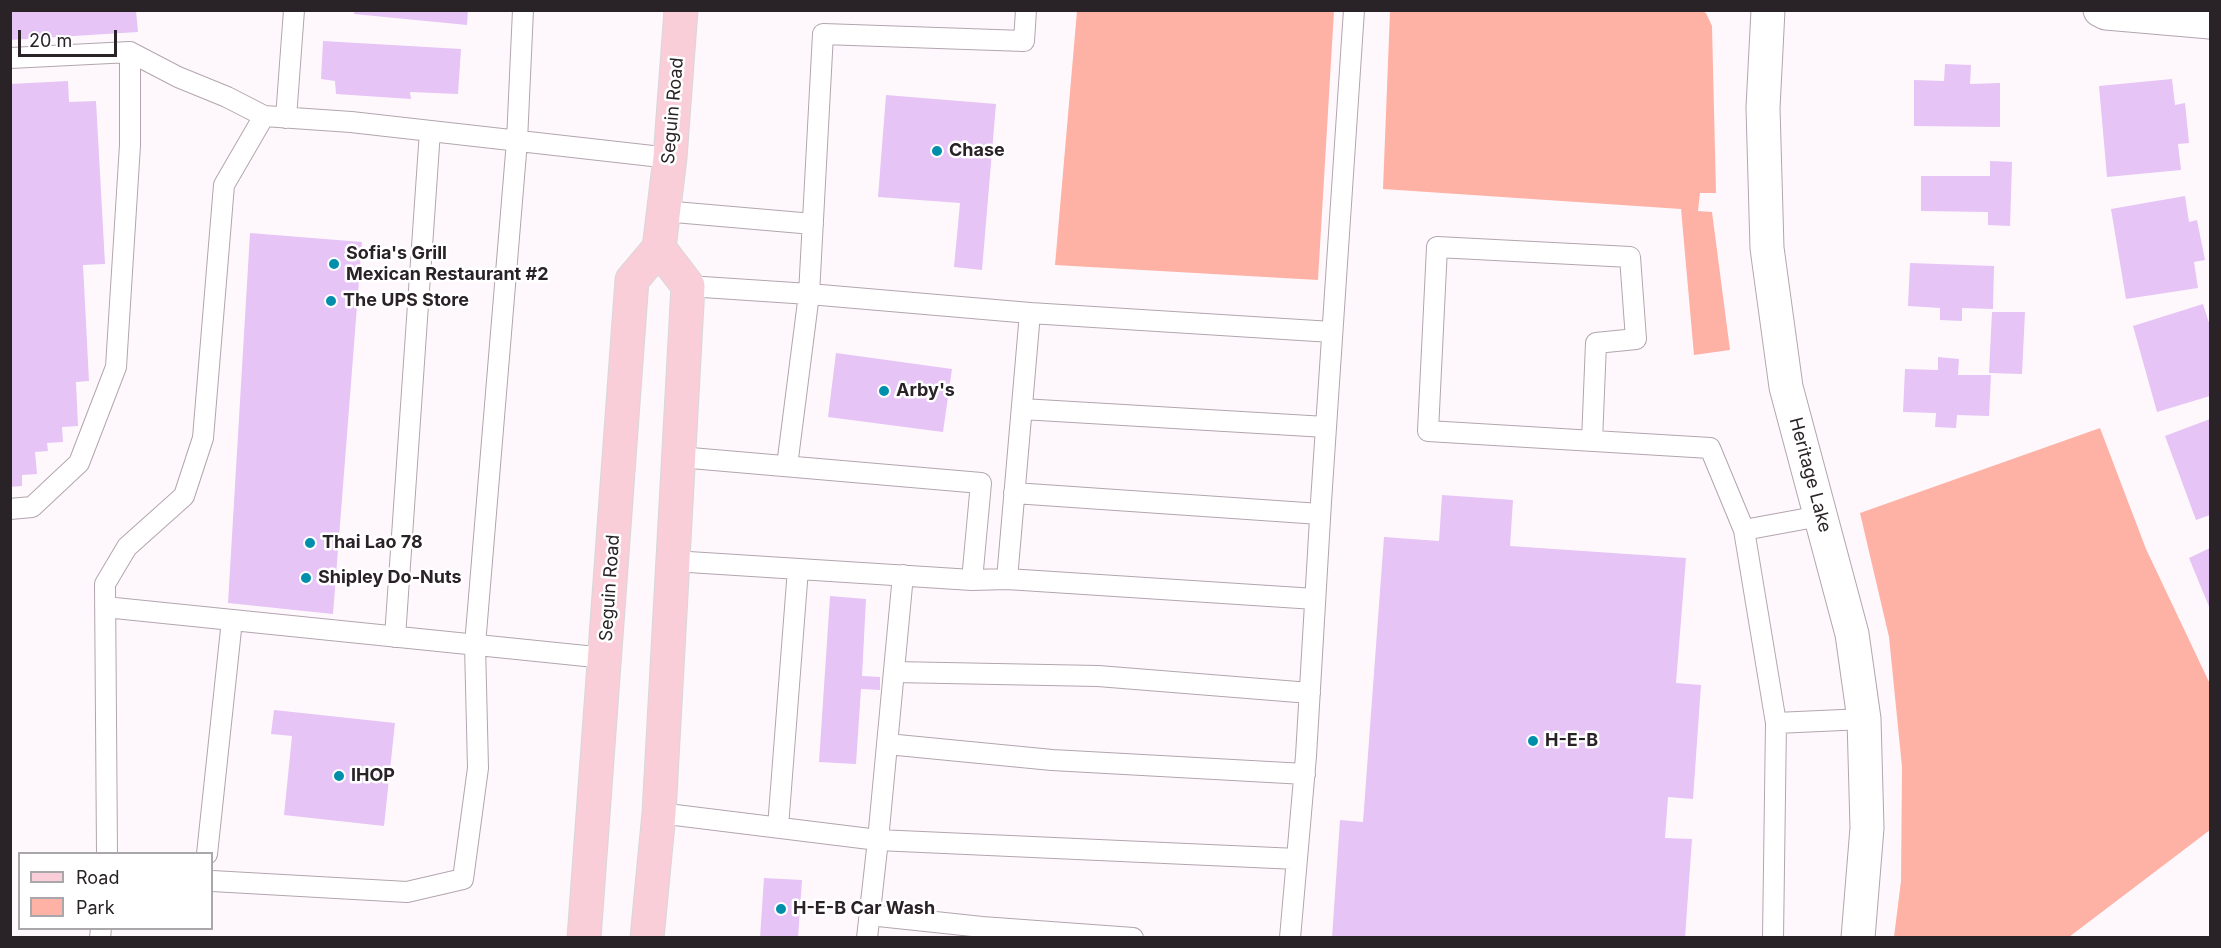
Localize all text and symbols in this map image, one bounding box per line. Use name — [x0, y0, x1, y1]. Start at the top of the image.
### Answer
scale bar — [21, 18, 120, 56]
text: 20 m — [29, 30, 72, 51]
street label: Seguin Road — [658, 57, 688, 165]
place label: Chase — [949, 140, 1005, 162]
marker: Chase — [930, 144, 944, 158]
place label: Sofia's Grill Mexican Restaurant #2 — [346, 243, 548, 286]
marker: Sofia's Grill Mexican Restaurant #2 — [327, 257, 341, 271]
place label: The UPS Store — [343, 290, 469, 312]
marker: The UPS Store — [324, 294, 338, 308]
place label: Arby's — [896, 380, 955, 402]
marker: Arby's — [877, 384, 891, 398]
street label: Heritage Lake — [1784, 415, 1836, 535]
place label: Thai Lao 78 — [322, 532, 423, 554]
street label: Seguin Road — [595, 534, 625, 642]
marker: Thai Lao 78 — [303, 536, 317, 550]
place label: Shipley Do-Nuts — [318, 567, 462, 589]
marker: Shipley Do-Nuts — [299, 571, 313, 585]
place label: H-E-B — [1545, 730, 1598, 752]
marker: H-E-B — [1526, 734, 1540, 748]
place label: IHOP — [351, 765, 395, 787]
marker: IHOP — [332, 769, 346, 783]
legend — [18, 852, 213, 930]
text: Road — [76, 867, 119, 888]
text: Park — [76, 897, 115, 918]
place label: H-E-B Car Wash — [793, 898, 935, 920]
marker: H-E-B Car Wash — [774, 902, 788, 916]

